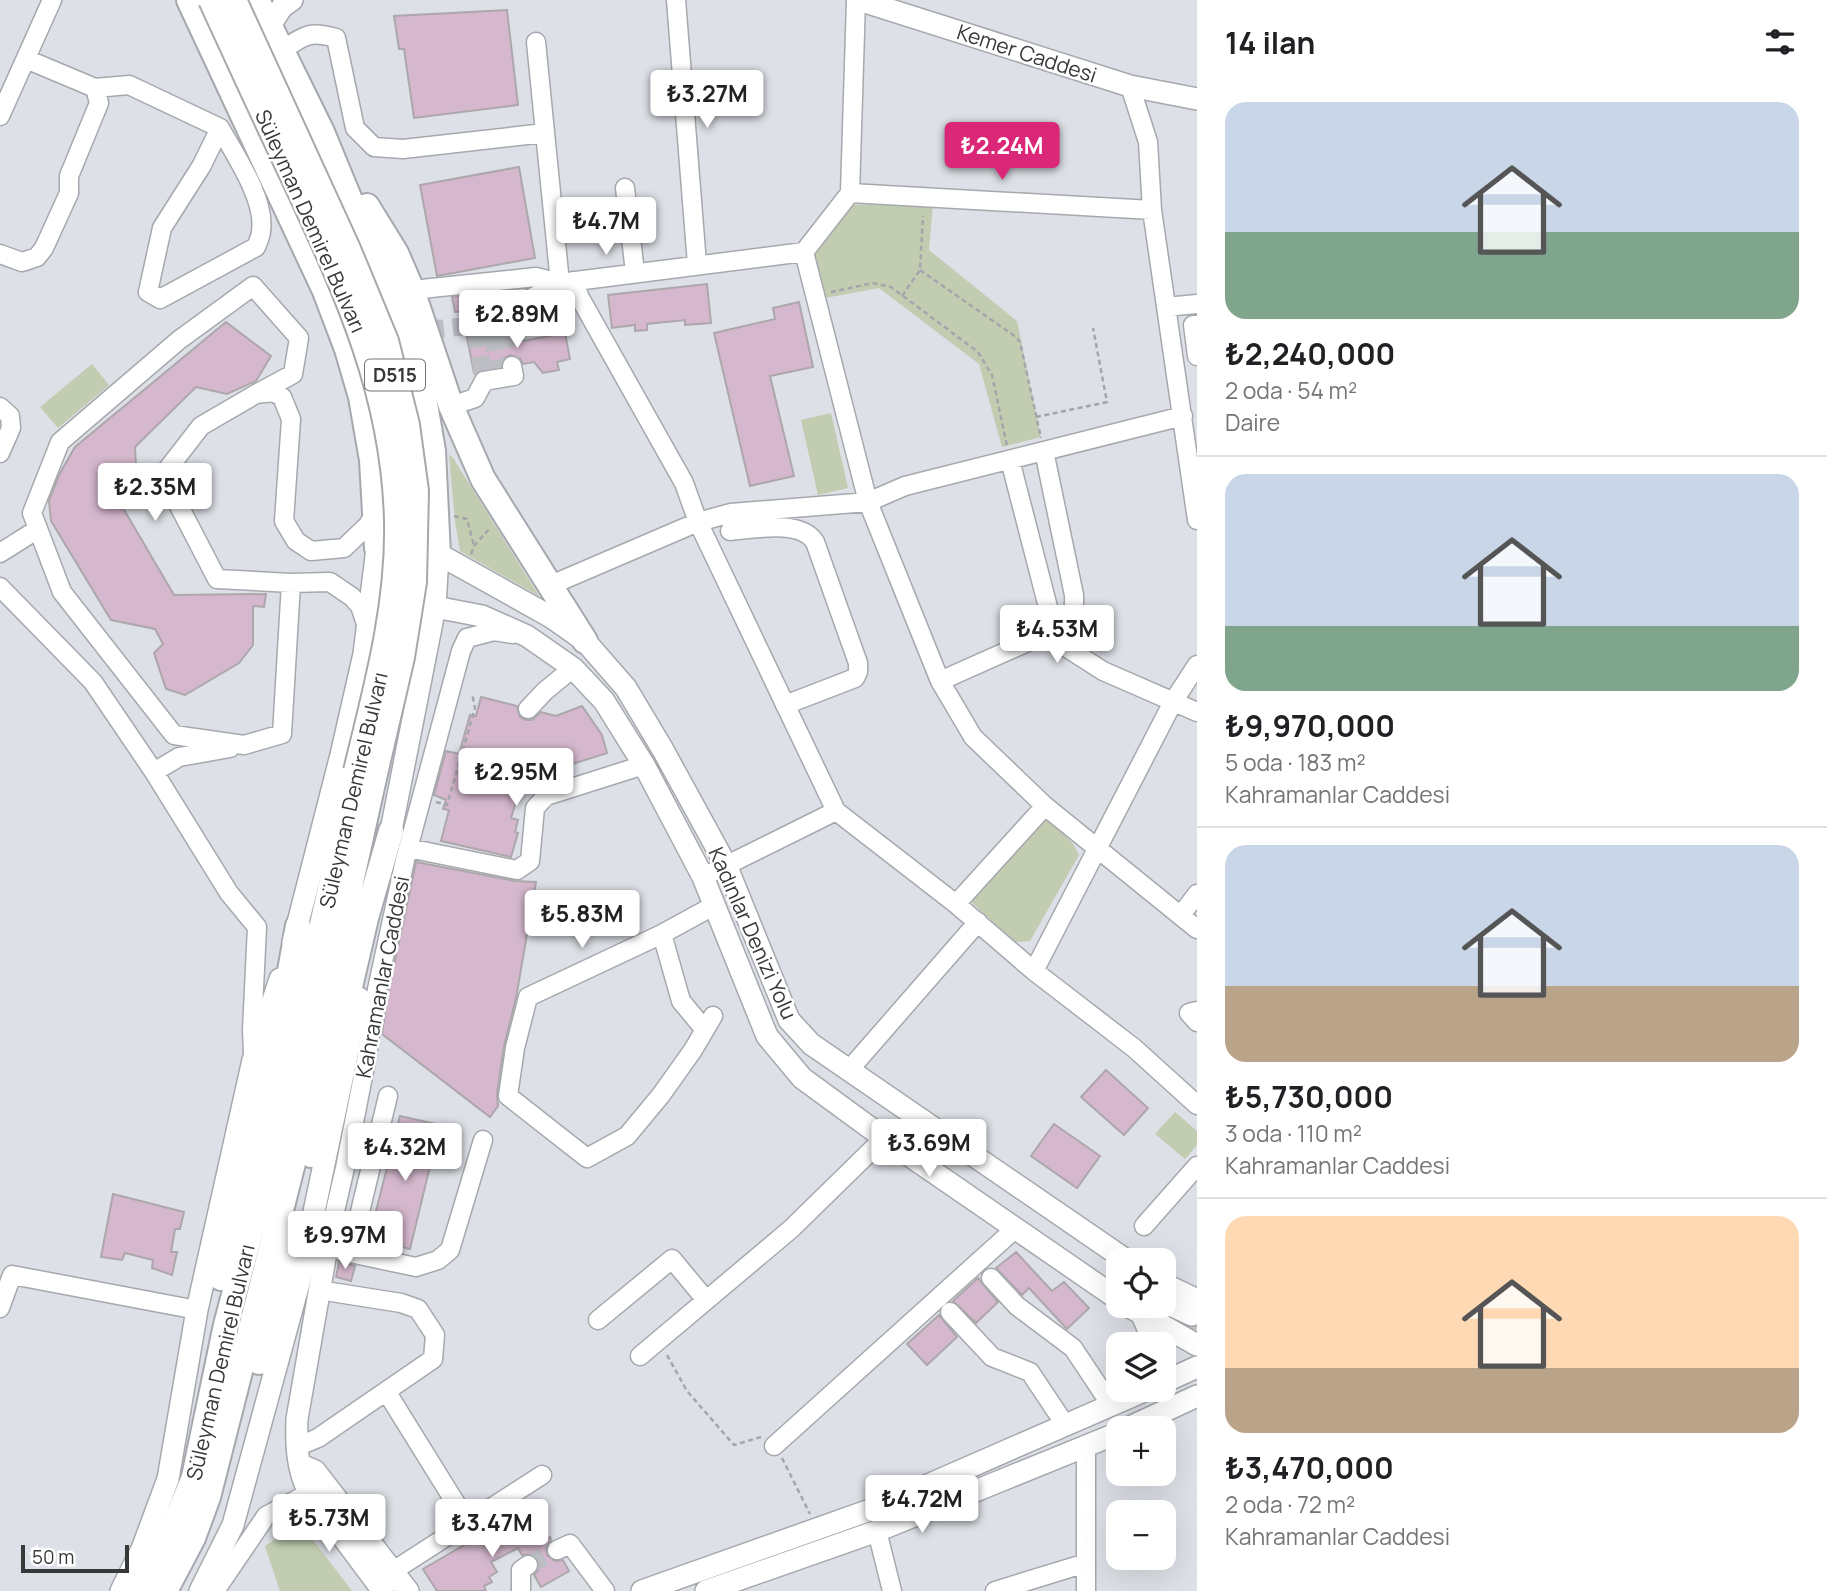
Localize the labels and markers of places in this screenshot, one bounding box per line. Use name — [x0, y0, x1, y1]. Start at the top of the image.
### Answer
pin: ₺3.27M — [650, 71, 764, 130]
pin: ₺2.24M — [945, 122, 1059, 182]
pin: ₺4.7M — [557, 198, 655, 257]
pin: ₺2.89M — [460, 290, 574, 350]
pin: ₺2.35M — [98, 463, 212, 523]
pin: ₺4.53M — [1000, 606, 1114, 665]
pin: ₺2.95M — [459, 748, 573, 808]
pin: ₺5.83M — [525, 890, 639, 950]
pin: ₺3.69M — [872, 1120, 986, 1179]
pin: ₺4.32M — [348, 1124, 462, 1183]
pin: ₺9.97M — [288, 1212, 402, 1271]
pin: ₺4.72M — [865, 1476, 979, 1535]
pin: ₺5.73M — [272, 1494, 386, 1554]
pin: ₺3.47M — [435, 1500, 549, 1559]

